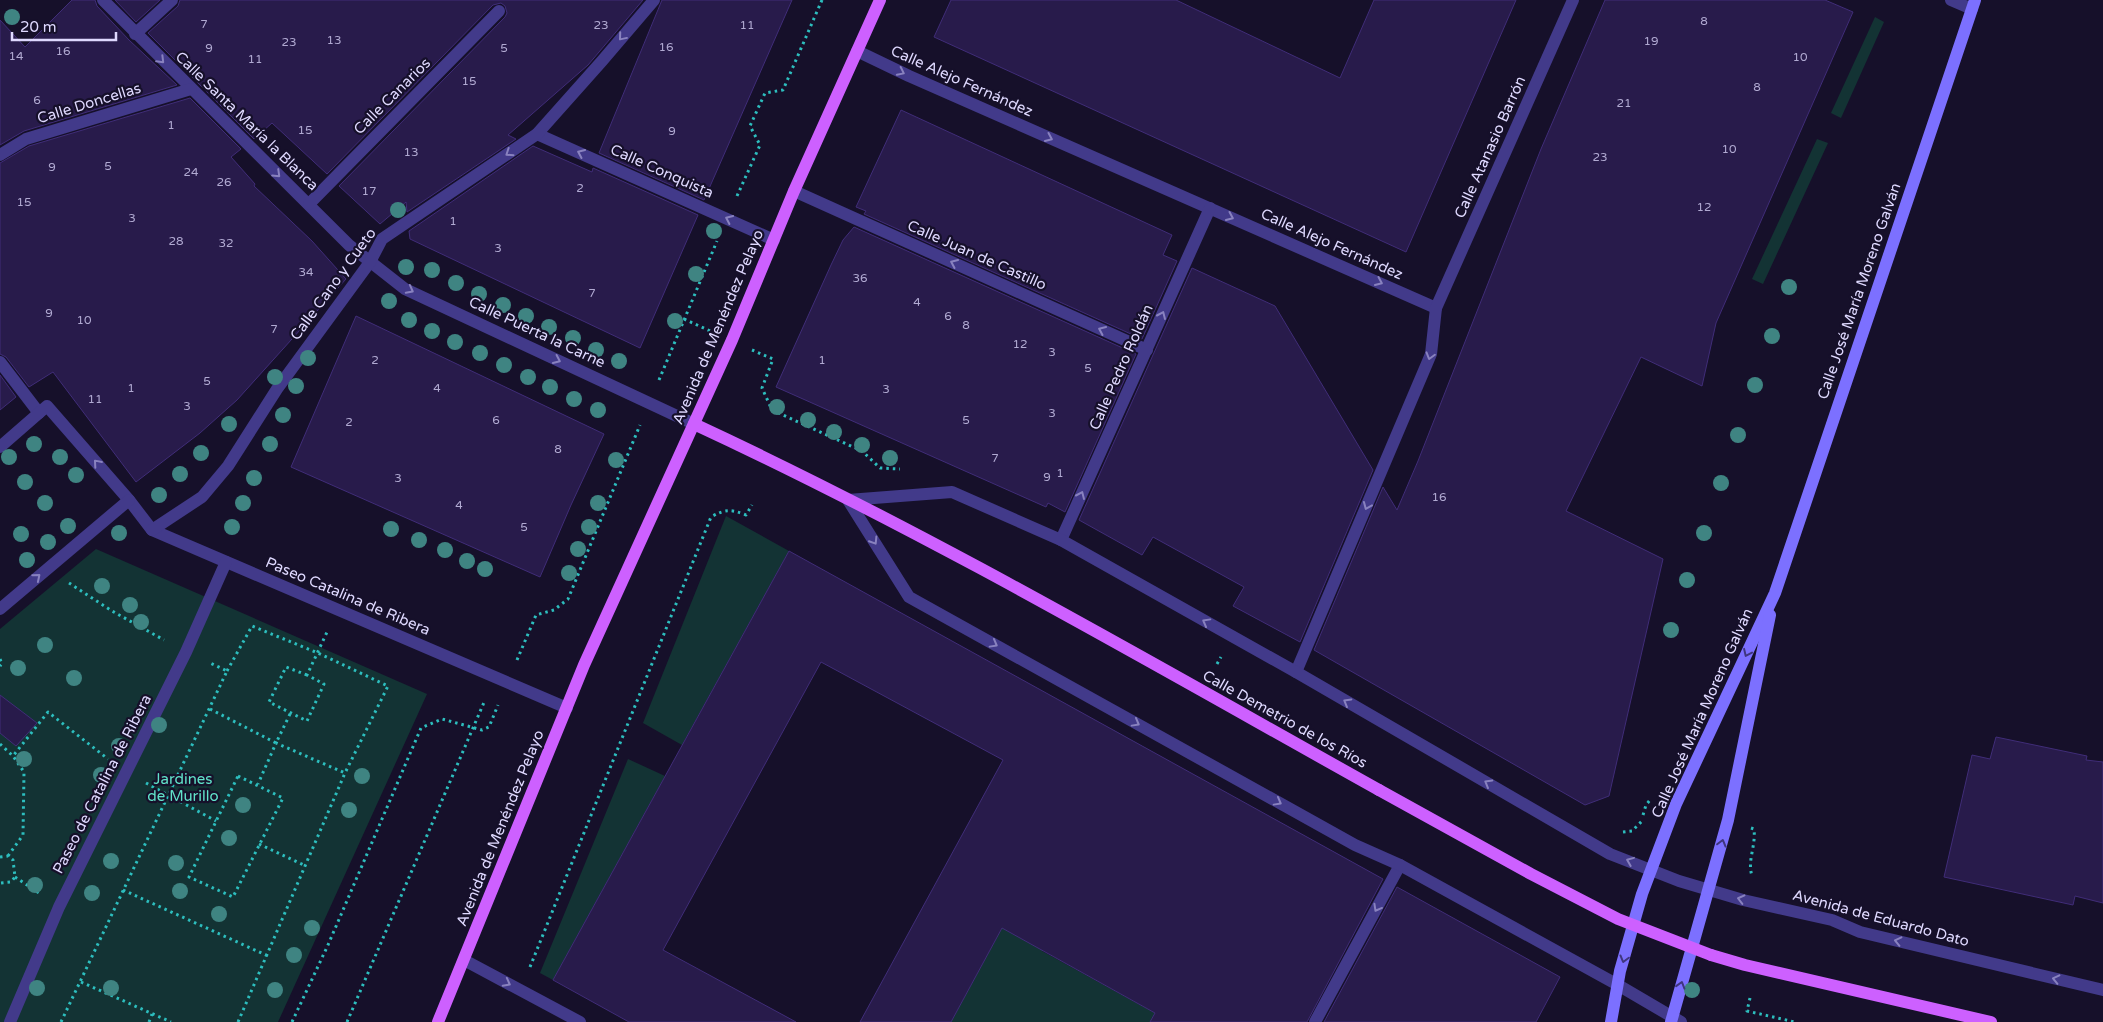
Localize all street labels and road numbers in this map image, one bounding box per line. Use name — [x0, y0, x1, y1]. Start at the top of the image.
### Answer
street label: Calle Alejo Fernández — [888, 42, 1036, 120]
street label: Calle Santa María la Blanca — [172, 48, 322, 194]
street label: Calle Canarios — [350, 54, 434, 138]
street label: Calle Atanasio Barrón — [1451, 73, 1529, 221]
street label: Calle Doncellas — [35, 79, 143, 127]
street label: Calle Conquista — [608, 140, 716, 202]
street label: Calle José María Moreno Galván — [1813, 180, 1905, 402]
street label: Calle Alejo Fernández — [1258, 205, 1406, 283]
street label: Calle Juan de Castillo — [905, 216, 1049, 294]
street label: Calle Cano y Cueto — [286, 224, 380, 344]
street label: Avenida de Menéndez Pelayo — [669, 227, 767, 427]
street label: Calle Puerta la Carne — [466, 292, 608, 372]
street label: Calle Pedro Roldán — [1085, 301, 1157, 433]
street label: Paseo Catalina de Ribera — [263, 553, 433, 639]
street label: Calle José María Moreno Galván — [1647, 605, 1757, 821]
street label: Calle Demetrio de los Ríos — [1200, 666, 1370, 772]
street label: Paseo de Catalina de Ribera — [49, 691, 155, 877]
street label: Avenida de Menéndez Pelayo — [452, 727, 548, 929]
street label: Avenida de Eduardo Dato — [1791, 886, 1971, 950]

